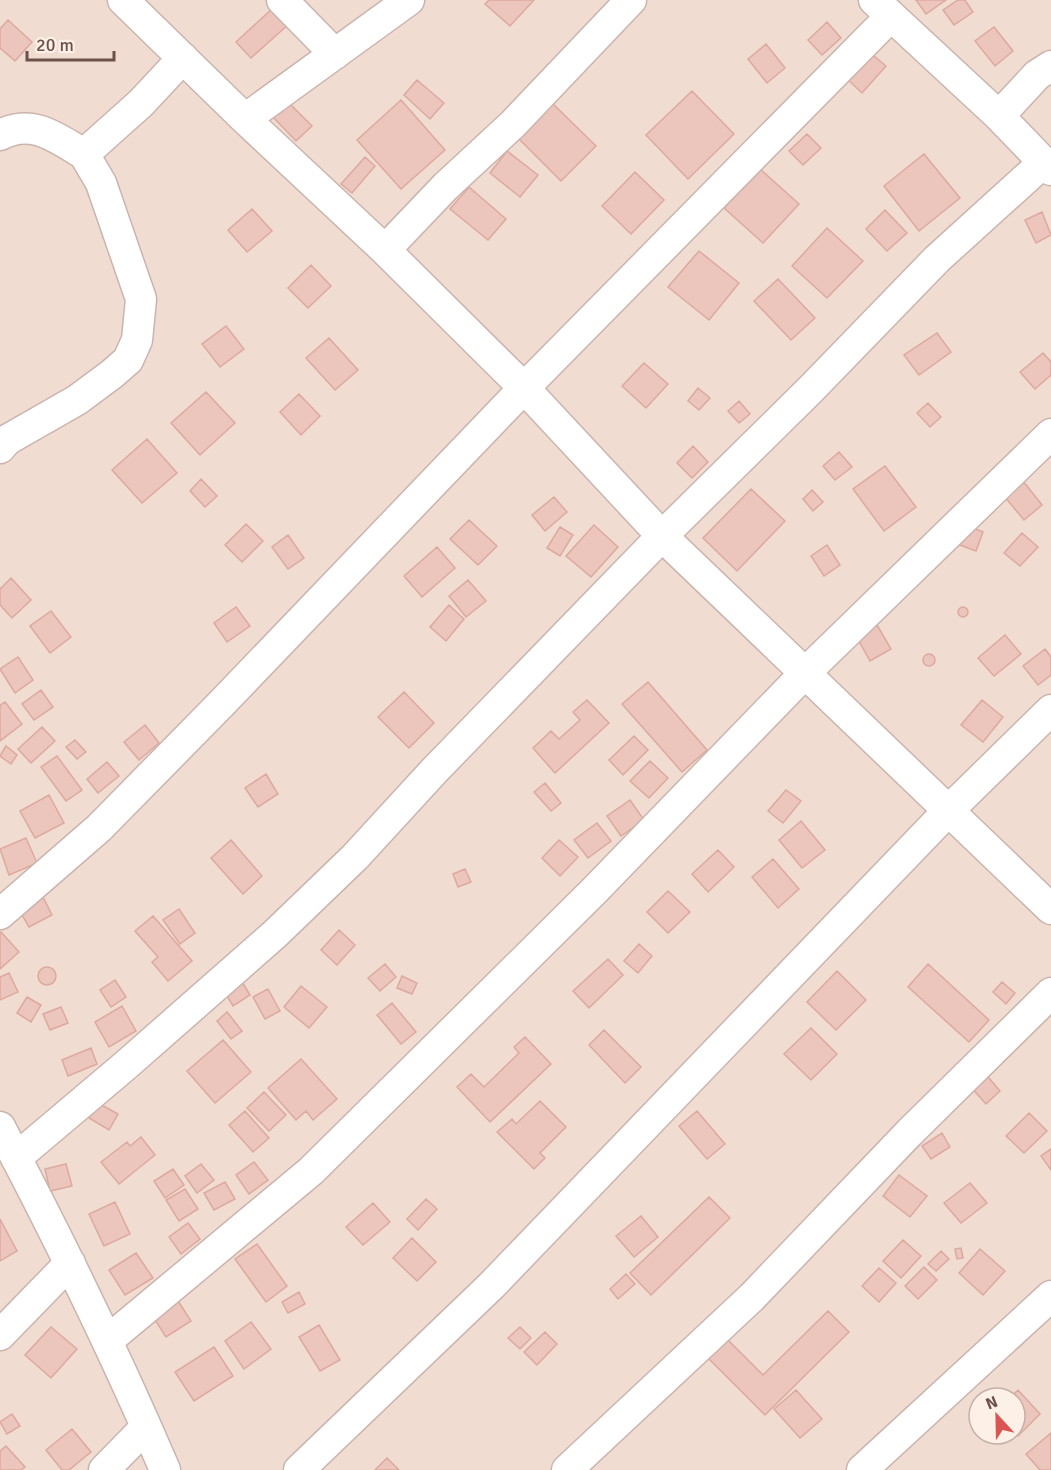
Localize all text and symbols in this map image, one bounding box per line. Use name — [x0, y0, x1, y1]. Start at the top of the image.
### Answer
scale bar — [27, 24, 114, 62]
text: 20 m — [36, 34, 74, 56]
north arrow — [967, 1386, 1027, 1446]
text: N — [983, 1392, 1001, 1414]

